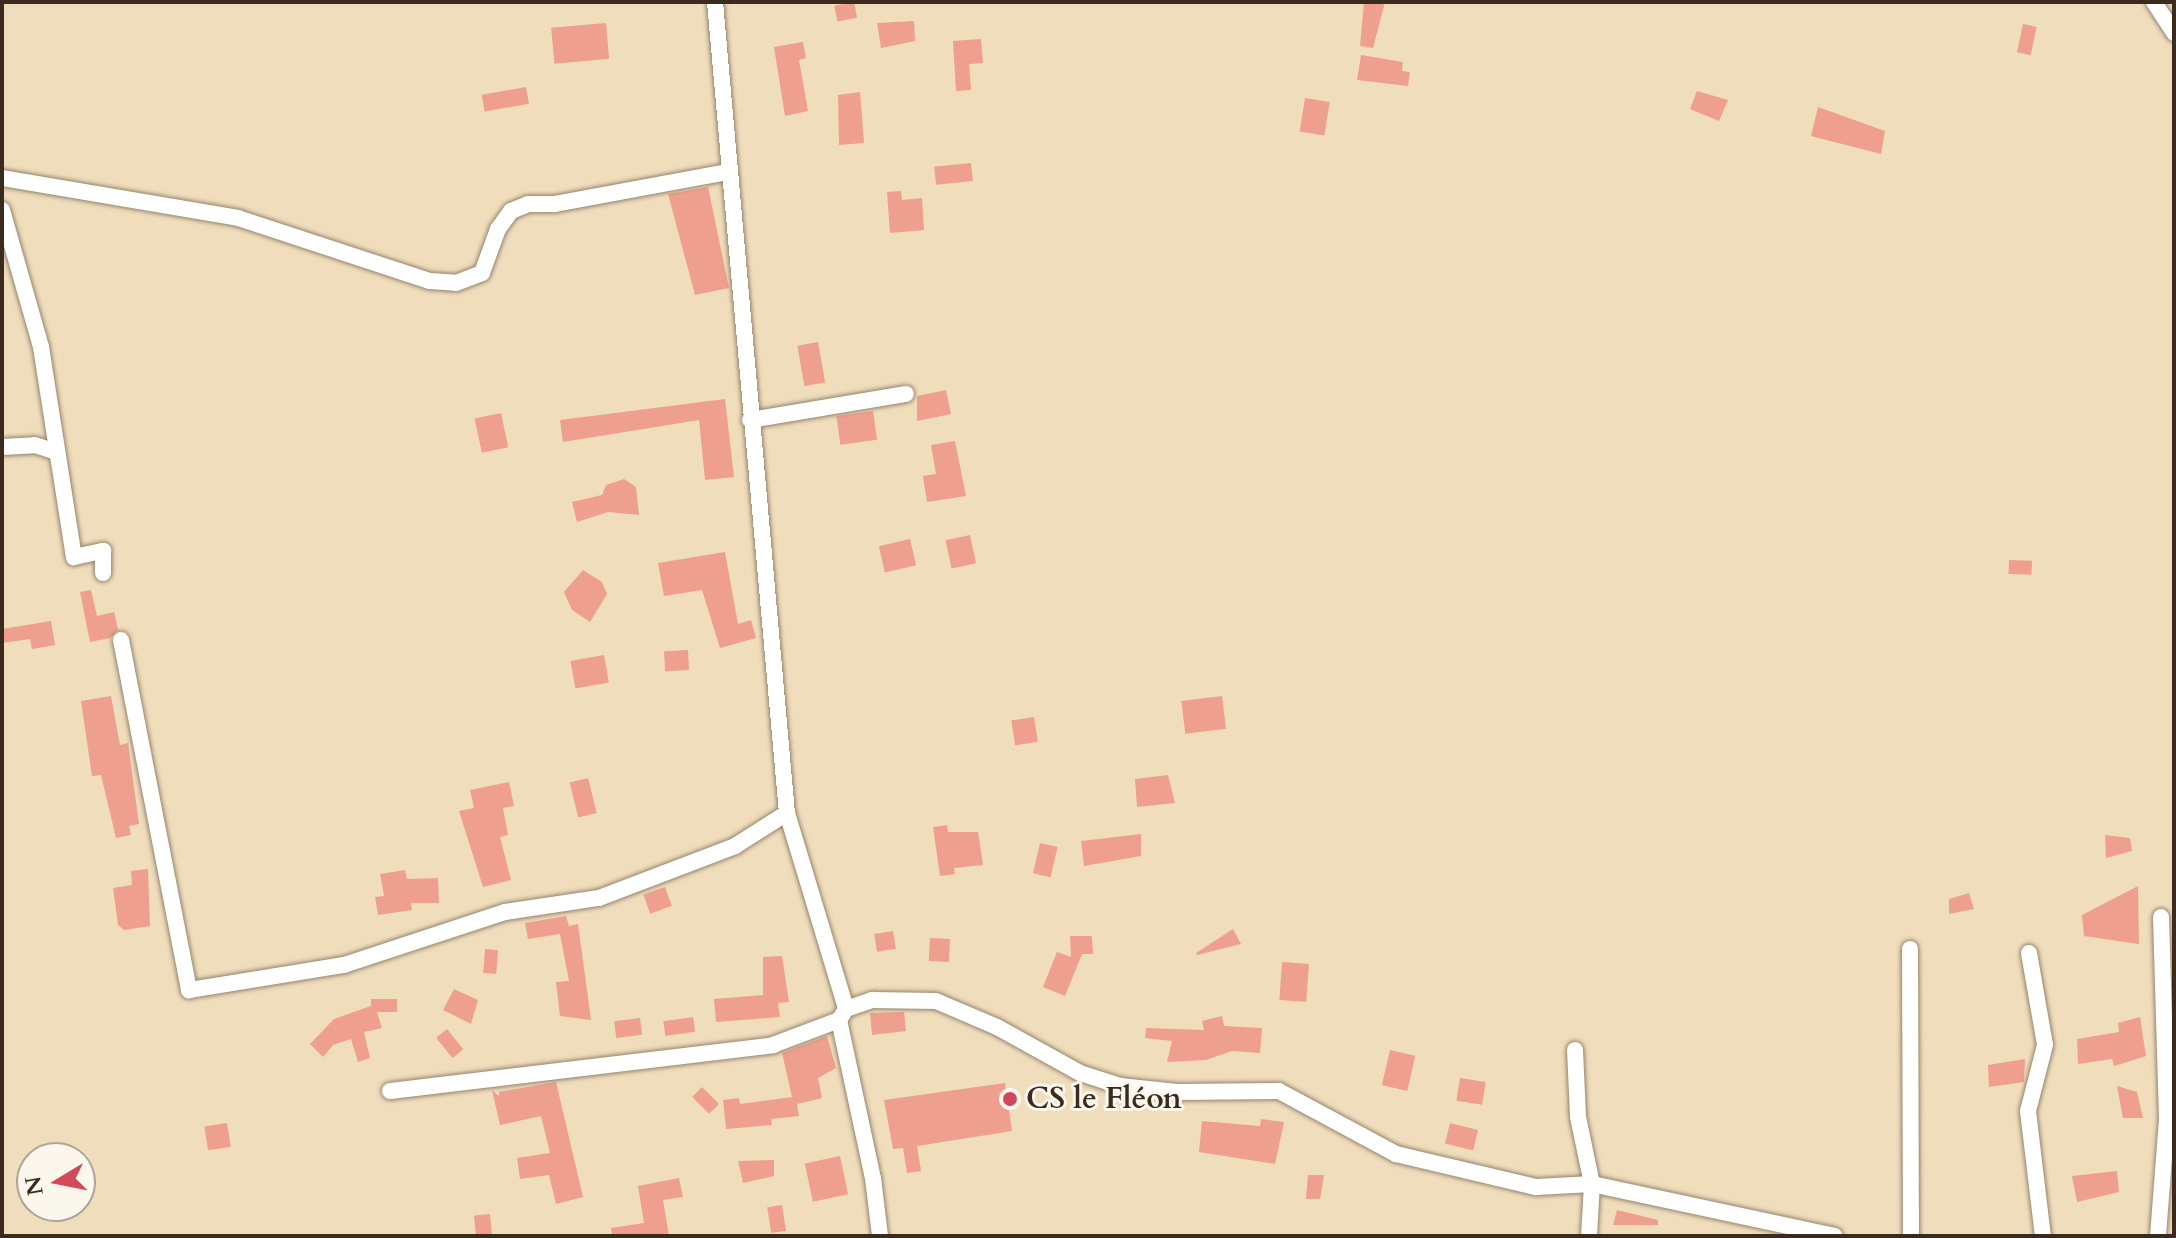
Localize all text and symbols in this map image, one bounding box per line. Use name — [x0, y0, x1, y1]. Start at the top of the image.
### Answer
place label: CS le Fléon — [1026, 1081, 1182, 1117]
marker: CS le Fléon — [1001, 1090, 1019, 1108]
north arrow — [16, 1142, 96, 1222]
text: N — [18, 1174, 51, 1198]

